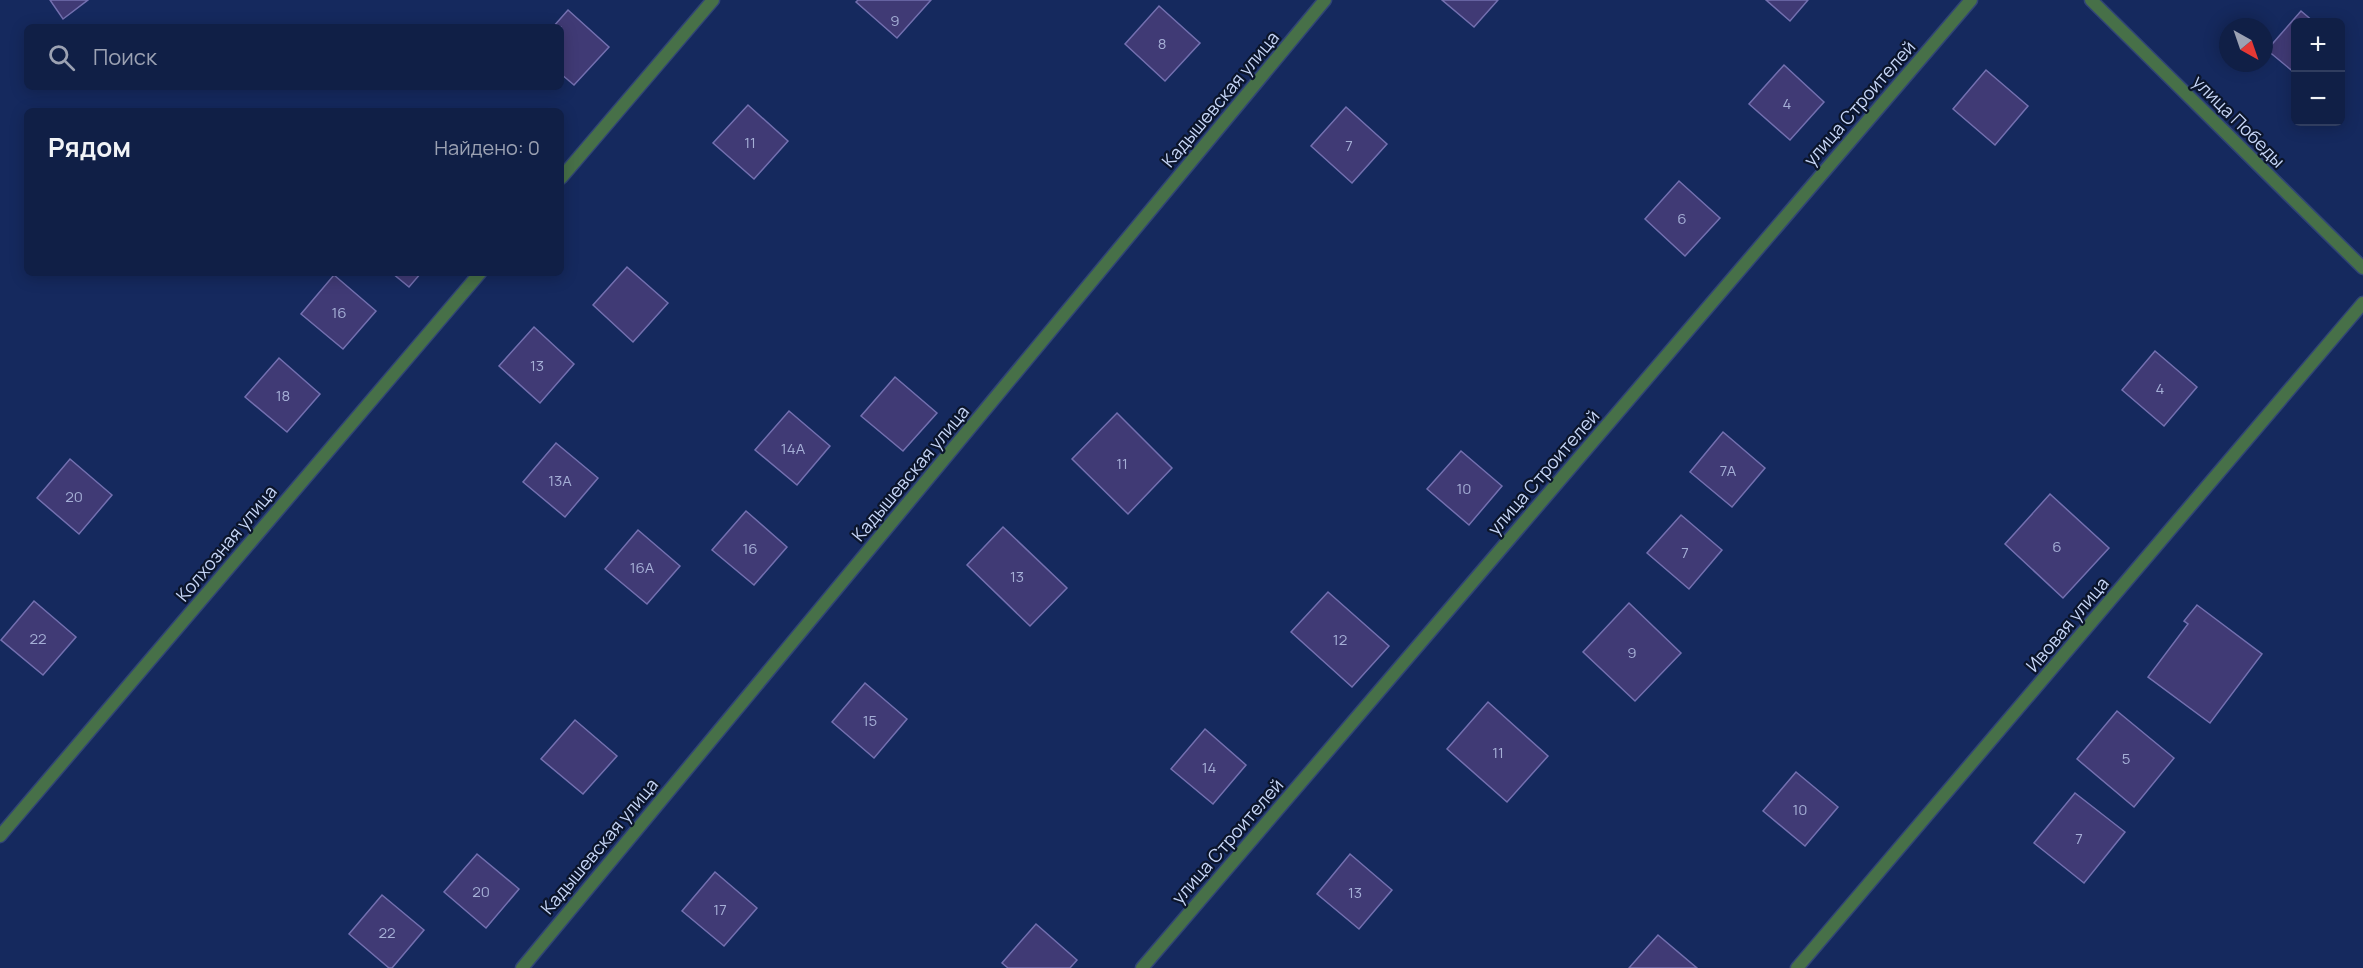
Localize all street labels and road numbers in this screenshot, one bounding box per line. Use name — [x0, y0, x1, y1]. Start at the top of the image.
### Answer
street label: Кадышевская улица — [1156, 26, 1284, 172]
street label: улица Строителей — [1798, 35, 1920, 171]
street label: улица Победы — [2188, 70, 2290, 172]
street label: Кадышевская улица — [846, 400, 974, 546]
street label: улица Строителей — [1482, 404, 1604, 540]
street label: Колхозная улица — [170, 480, 282, 606]
street label: Ивовая улица — [2020, 572, 2114, 676]
street label: Кадышевская улица — [535, 773, 663, 919]
street label: улица Строителей — [1166, 773, 1288, 909]

